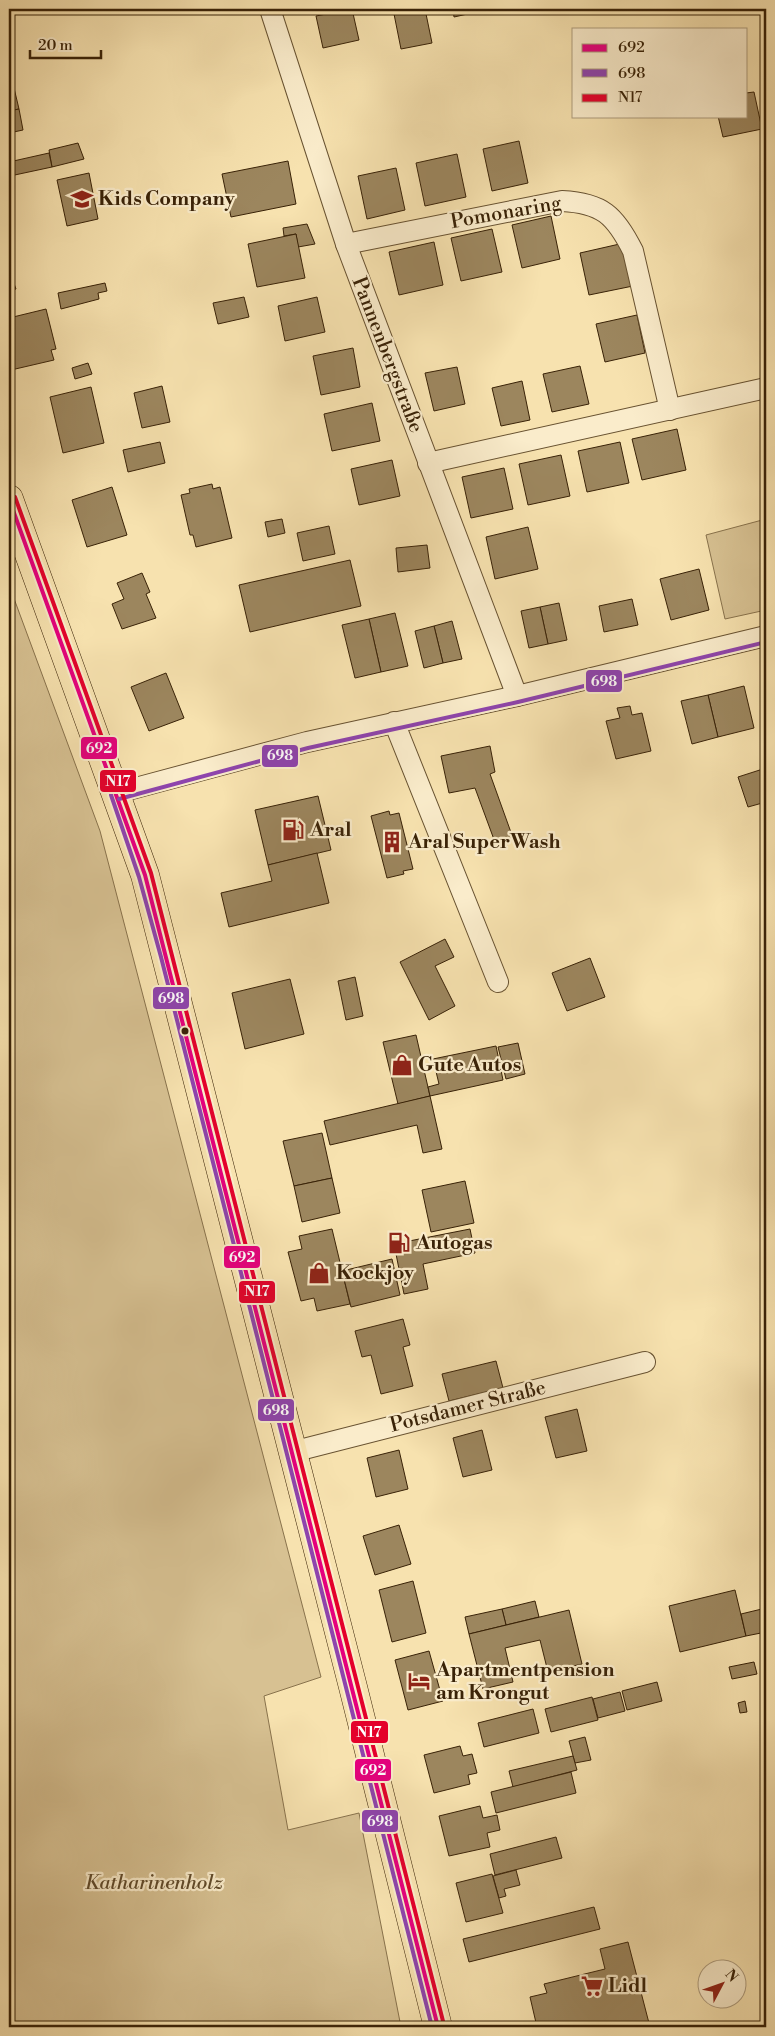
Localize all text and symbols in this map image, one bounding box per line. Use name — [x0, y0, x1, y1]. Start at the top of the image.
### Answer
scale bar — [30, 28, 101, 60]
legend — [572, 28, 748, 118]
text: 20 m — [38, 36, 73, 55]
text: 692 — [618, 38, 645, 57]
text: 698 — [618, 64, 645, 83]
text: N17 — [618, 88, 643, 107]
school or university icon: Kids Company — [69, 186, 95, 212]
place label: Kids Company — [98, 187, 236, 212]
street label: Pomonaring — [449, 191, 564, 235]
street label: Pannenbergstraße — [346, 274, 428, 436]
line badge: 698 — [585, 669, 623, 693]
text: 698 — [591, 673, 617, 691]
line badge: 692 — [80, 736, 118, 760]
text: 692 — [86, 740, 112, 758]
line badge: 698 — [261, 744, 299, 768]
text: 698 — [267, 747, 293, 765]
line badge: N17 — [99, 769, 137, 793]
text: N17 — [105, 773, 131, 791]
fuel station icon: Aral — [280, 817, 306, 843]
place label: Aral — [309, 818, 352, 843]
building icon: Aral SuperWash — [379, 829, 405, 855]
place label: Aral SuperWash — [407, 830, 561, 855]
line badge: 698 — [152, 986, 190, 1010]
text: 698 — [158, 990, 184, 1008]
unlabelled marker — [180, 1026, 190, 1036]
shop icon: Gute Autos — [389, 1052, 415, 1078]
place label: Gute Autos — [418, 1053, 521, 1078]
fuel station icon: Autogas — [386, 1230, 412, 1256]
place label: Autogas — [415, 1231, 493, 1256]
line badge: 692 — [223, 1245, 261, 1269]
text: 692 — [229, 1249, 255, 1267]
shop icon: Kockjoy — [306, 1260, 332, 1286]
place label: Kockjoy — [336, 1261, 415, 1286]
line badge: N17 — [238, 1280, 276, 1304]
text: N17 — [244, 1283, 270, 1301]
street label: Potsdamer Straße — [388, 1376, 548, 1438]
line badge: 698 — [257, 1398, 295, 1422]
text: 698 — [263, 1402, 289, 1420]
place label: Apartmentpension am Krongut — [435, 1658, 615, 1706]
hotel icon: Apartmentpension am Krongut — [406, 1668, 432, 1694]
line badge: N17 — [350, 1720, 389, 1744]
text: N17 — [356, 1724, 382, 1742]
line badge: 692 — [354, 1758, 392, 1782]
text: 692 — [360, 1762, 386, 1780]
line badge: 698 — [361, 1809, 399, 1833]
text: 698 — [367, 1813, 393, 1831]
park label: Katharinenholz — [85, 1871, 224, 1896]
north arrow — [698, 1958, 748, 2008]
text: N — [721, 1966, 741, 1986]
supermarket icon: Lidl — [579, 1973, 605, 1999]
place label: Lidl — [608, 1974, 648, 1999]

